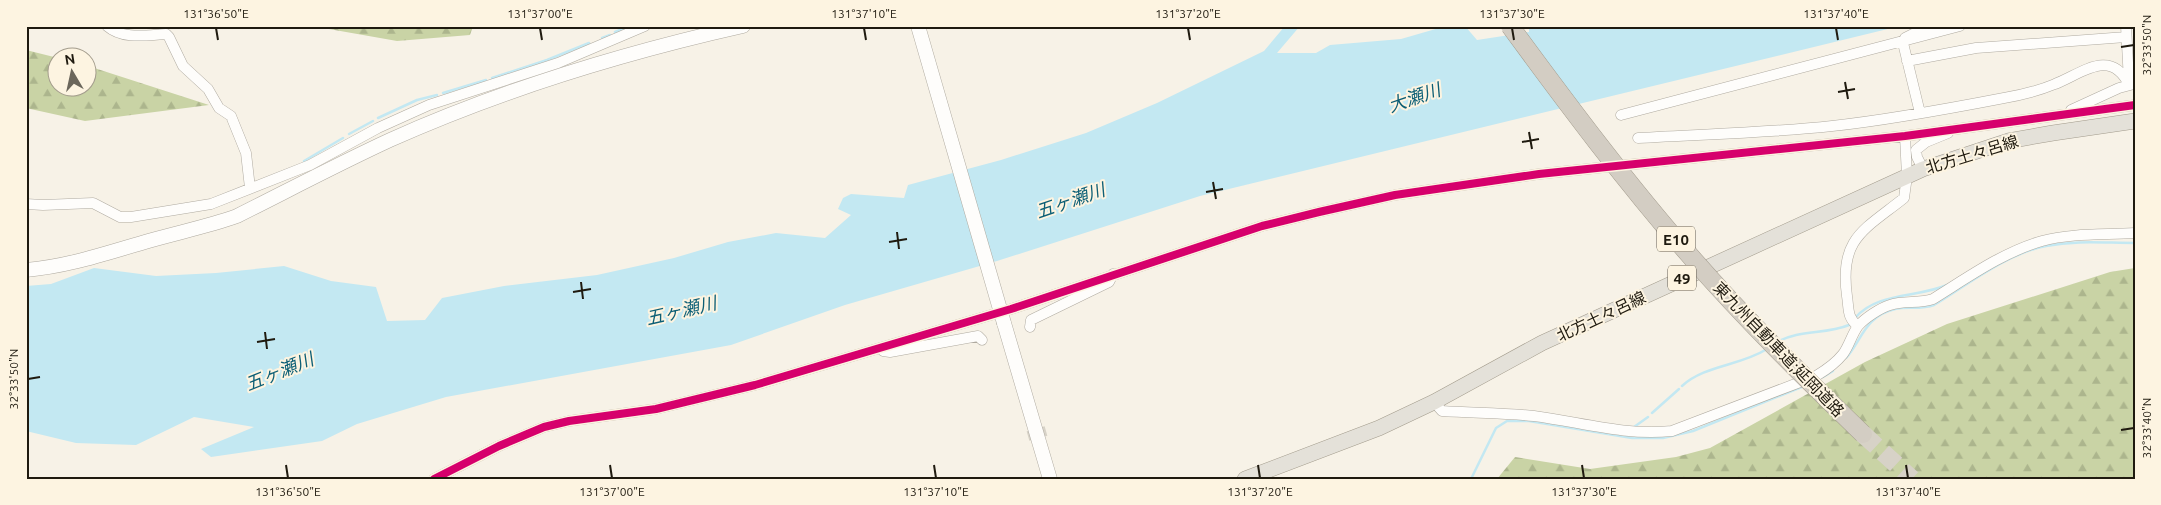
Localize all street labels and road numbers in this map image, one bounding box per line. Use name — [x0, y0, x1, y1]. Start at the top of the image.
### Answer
street label: 北方土々呂線 — [1923, 131, 2021, 177]
road number: E10 — [1657, 226, 1695, 252]
road number: 49 — [1668, 266, 1696, 290]
street label: 東九州自動車道;延岡道路 — [1710, 278, 1848, 420]
street label: 北方土々呂線 — [1554, 288, 1648, 344]

